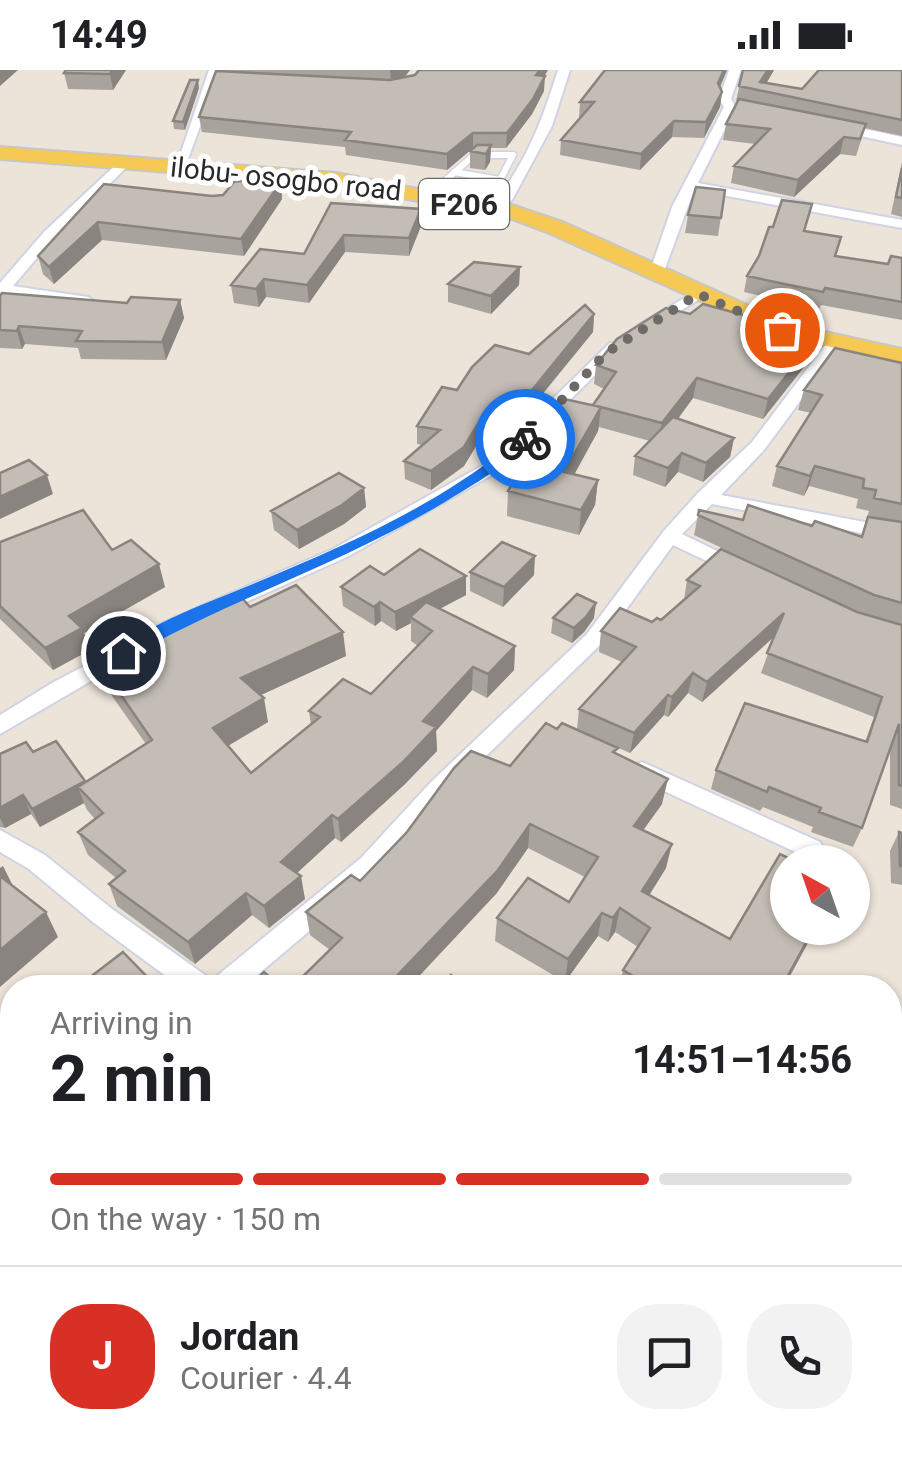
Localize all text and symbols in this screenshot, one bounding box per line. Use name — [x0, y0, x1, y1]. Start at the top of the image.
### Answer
text: 14:49 — [50, 13, 148, 57]
street label: ilobu- osogbo road — [169, 150, 403, 208]
road number: F206 — [419, 179, 509, 229]
pin — [740, 288, 825, 373]
icon: bag — [755, 303, 810, 358]
courier — [475, 389, 575, 489]
icon: bike — [498, 412, 553, 467]
pin — [81, 611, 166, 696]
icon: home — [96, 626, 151, 681]
north arrow — [770, 845, 870, 945]
map controls — [770, 845, 870, 945]
text: Arriving in — [50, 1004, 193, 1042]
text: 14:51–14:56 — [632, 1038, 852, 1082]
text: 2 min — [50, 1041, 213, 1117]
text: On the way · 150 m — [50, 1200, 321, 1238]
button: chat — [617, 1304, 722, 1409]
button: phone — [747, 1304, 852, 1409]
text: Jordan — [180, 1315, 299, 1359]
text: J — [92, 1334, 113, 1378]
text: Courier · 4.4 — [180, 1359, 352, 1397]

